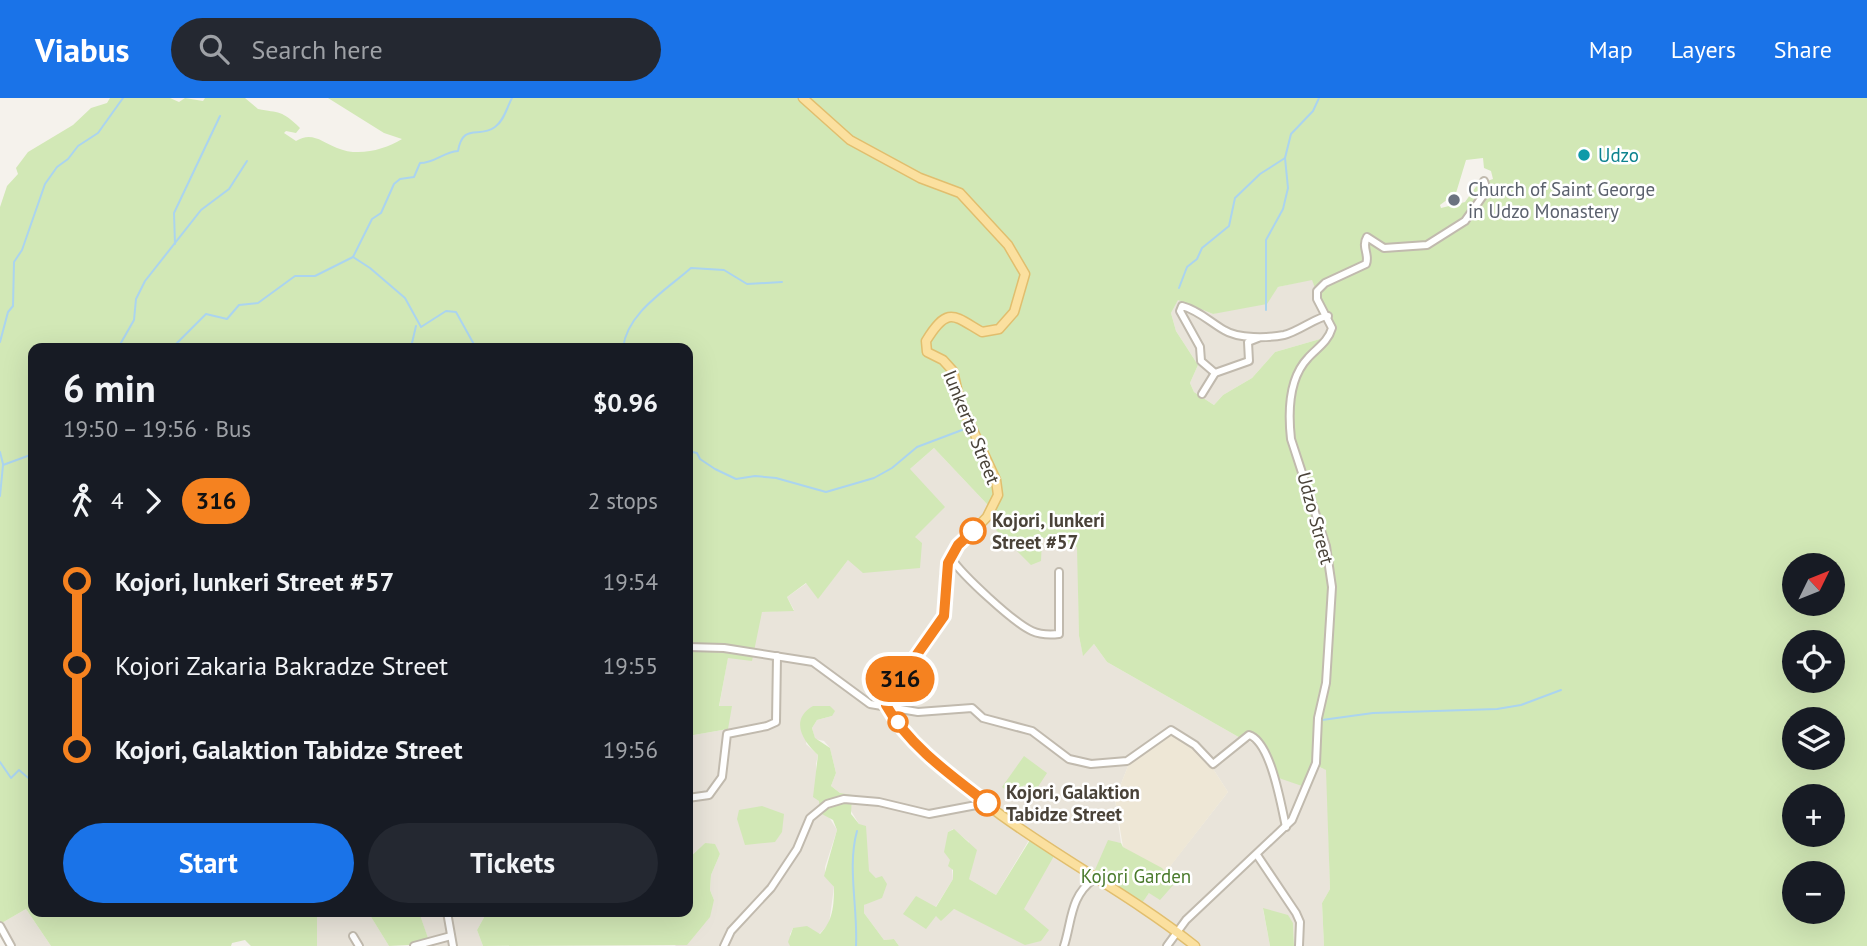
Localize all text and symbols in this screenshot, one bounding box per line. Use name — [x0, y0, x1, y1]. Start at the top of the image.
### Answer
search box — [171, 18, 661, 81]
text: Viabus — [35, 28, 129, 71]
icon: search — [195, 30, 233, 68]
text: Search here — [251, 33, 383, 66]
text: Map — [1589, 34, 1633, 65]
text: Layers — [1671, 34, 1736, 65]
text: Share — [1774, 34, 1832, 65]
place label: Udzo — [1598, 143, 1639, 167]
marker: Udzo — [1576, 147, 1592, 163]
place label: Church of Saint George in Udzo Monastery — [1468, 177, 1655, 223]
marker: Church of Saint George in Udzo Monastery — [1446, 192, 1462, 208]
text: 6 min — [63, 363, 156, 412]
street label: Iunkerta Street — [938, 366, 1006, 488]
text: $0.96 — [593, 386, 658, 419]
text: 19:50 – 19:56 · Bus — [63, 414, 251, 443]
street label: Udzo Street — [1292, 469, 1340, 567]
icon: walk — [63, 482, 101, 520]
icon: forward — [134, 482, 172, 520]
text: 316 — [196, 485, 236, 516]
text: 4 — [111, 486, 124, 515]
text: 2 stops — [588, 486, 658, 515]
place label: Kojori, Iunkeri Street #57 — [992, 508, 1105, 554]
marker: Kojori, Iunkeri Street #57 — [960, 518, 986, 544]
north arrow — [1782, 553, 1844, 616]
map controls — [1782, 553, 1845, 924]
text: Kojori, Iunkeri Street #57 — [115, 565, 394, 598]
text: 19:54 — [603, 567, 658, 596]
button: locate — [1782, 630, 1845, 693]
text: Kojori Zakaria Bakradze Street — [115, 649, 448, 682]
text: 19:55 — [603, 651, 658, 680]
line badge: 316 — [860, 656, 940, 702]
text: 316 — [880, 663, 920, 694]
button: layers — [1782, 707, 1845, 770]
unlabelled marker — [888, 712, 908, 732]
text: Kojori, Galaktion Tabidze Street — [115, 733, 462, 766]
text: 19:56 — [603, 735, 658, 764]
place label: Kojori, Galaktion Tabidze Street — [1006, 780, 1140, 826]
button: + — [1782, 784, 1845, 847]
marker: Kojori, Galaktion Tabidze Street — [974, 790, 1000, 816]
button: Start — [63, 823, 354, 903]
button: Tickets — [368, 823, 658, 903]
button: − — [1782, 861, 1845, 924]
park label: Kojori Garden — [1081, 864, 1191, 888]

